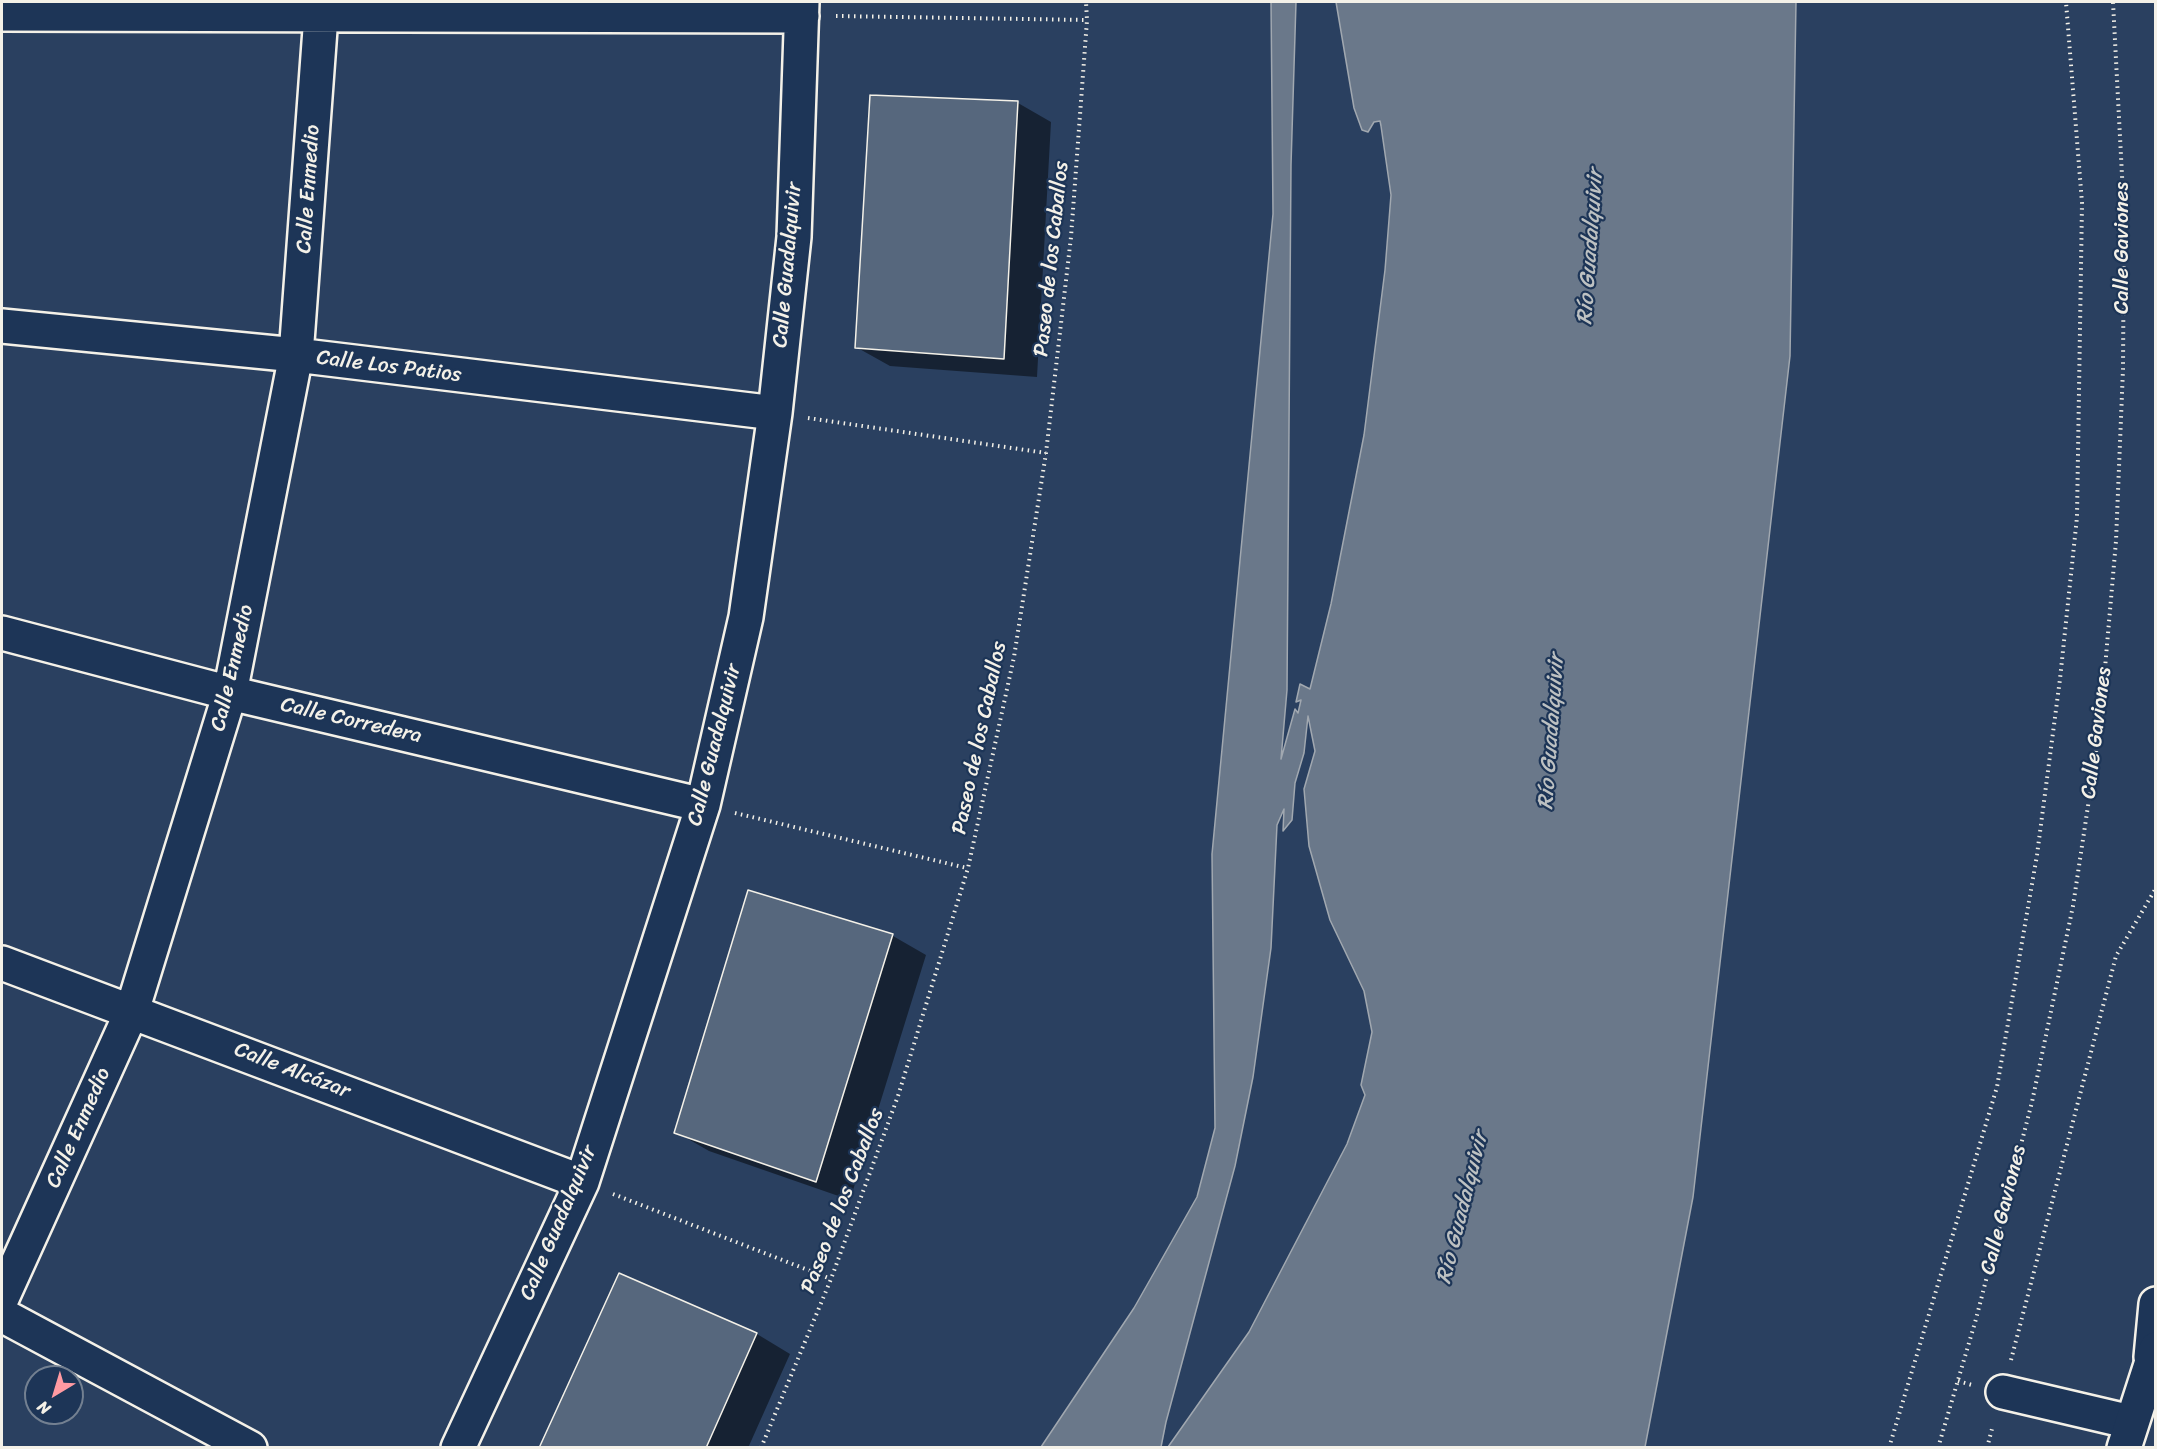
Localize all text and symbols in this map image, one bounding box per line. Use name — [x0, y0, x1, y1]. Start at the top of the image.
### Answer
street label: Calle Enmedio — [292, 124, 326, 254]
street label: Paseo de los Caballos — [1029, 160, 1075, 358]
water label: Río Guadalquivir — [1572, 168, 1610, 326]
street label: Calle Guadalquivir — [768, 181, 808, 349]
street label: Calle Gaviones — [2110, 182, 2136, 314]
street label: Calle Los Patios — [315, 346, 463, 388]
street label: Calle Enmedio — [206, 602, 260, 734]
street label: Paseo de los Caballos — [947, 639, 1013, 837]
water label: Río Guadalquivir — [1533, 653, 1571, 811]
street label: Calle Guadalquivir — [683, 662, 747, 828]
street label: Calle Gaviones — [2076, 666, 2118, 800]
street label: Calle Corredera — [278, 693, 424, 749]
street label: Calle Alcázar — [231, 1037, 353, 1105]
street label: Calle Enmedio — [41, 1064, 117, 1192]
street label: Paseo de los Caballos — [796, 1105, 890, 1297]
water label: Río Guadalquivir — [1431, 1129, 1495, 1287]
street label: Calle Guadalquivir — [515, 1142, 603, 1304]
street label: Calle Gaviones — [1976, 1143, 2032, 1277]
north arrow — [24, 1365, 84, 1425]
text: N — [31, 1393, 57, 1423]

